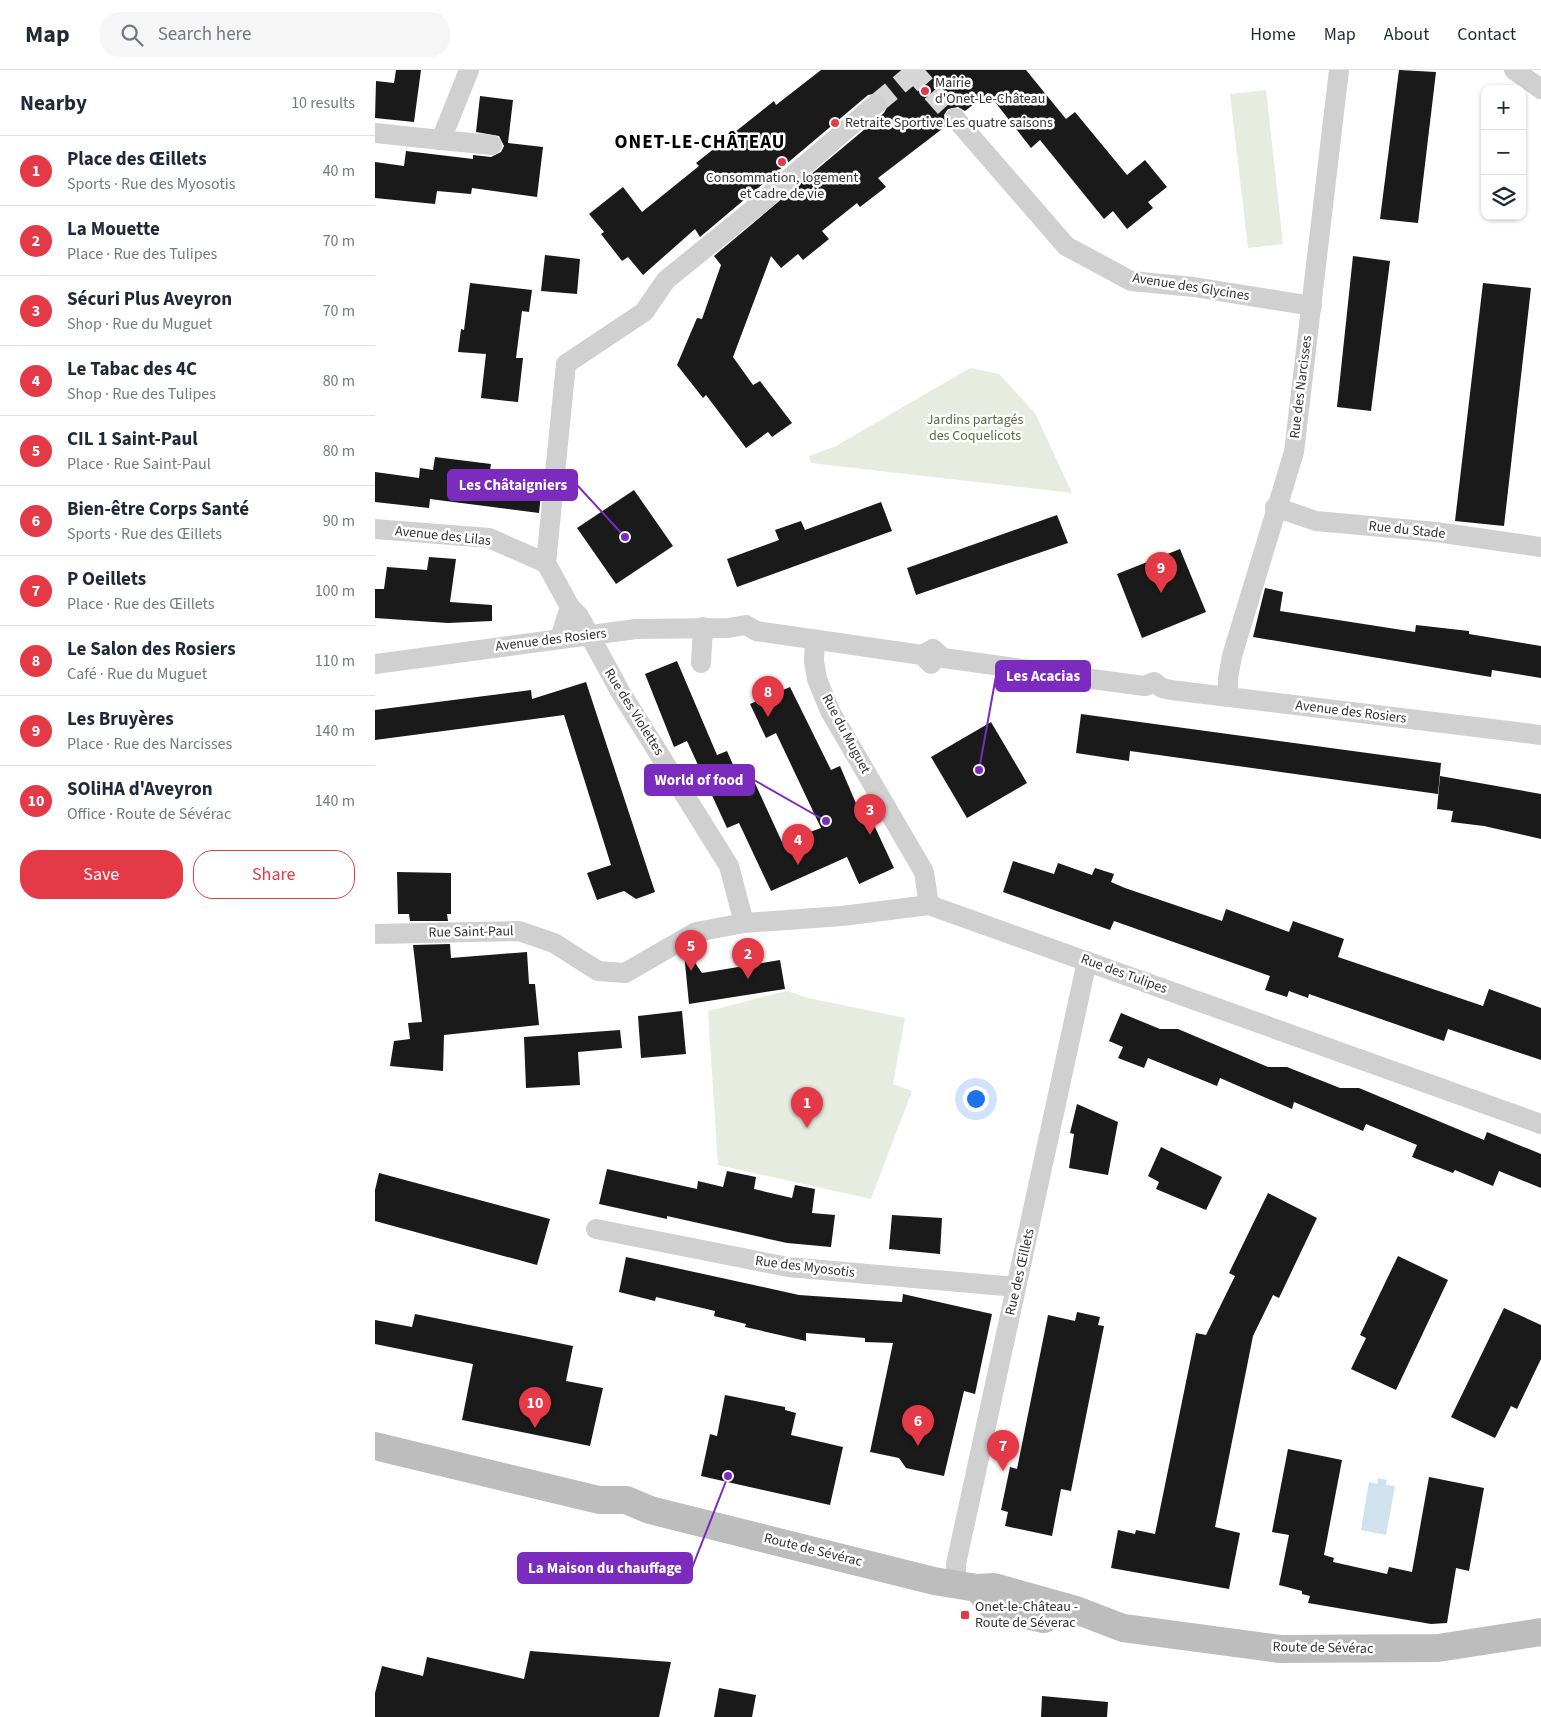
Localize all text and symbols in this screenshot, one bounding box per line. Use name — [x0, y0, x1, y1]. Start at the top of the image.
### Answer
search box — [100, 12, 450, 57]
text: Map — [25, 17, 70, 52]
icon: search — [118, 21, 146, 49]
text: Search here — [158, 21, 251, 48]
text: Home — [1250, 22, 1296, 47]
text: Map — [1324, 22, 1356, 47]
text: About — [1384, 22, 1429, 47]
text: Contact — [1457, 22, 1516, 47]
place label: Mairie d'Onet-Le-Château — [935, 73, 1045, 109]
marker: Mairie d'Onet-Le-Château — [919, 85, 931, 97]
map controls — [1481, 85, 1526, 220]
button: + — [1481, 85, 1526, 130]
text: Nearby — [20, 88, 87, 118]
text: 10 results — [291, 92, 355, 114]
place label: Retraite Sportive Les quatre saisons — [845, 113, 1053, 133]
marker: Retraite Sportive Les quatre saisons — [829, 117, 841, 129]
district label: ONET-LE-CHÂTEAU — [615, 129, 785, 156]
button: − — [1481, 130, 1526, 175]
text: Place des Œillets — [67, 146, 207, 173]
marker: Consommation, logement et cadre de vie — [776, 156, 788, 168]
text: 1 — [32, 160, 40, 182]
text: 40 m — [323, 160, 355, 182]
place label: Consommation, logement et cadre de vie — [706, 168, 858, 204]
text: Sports · Rue des Myosotis — [67, 173, 235, 195]
button: layers — [1481, 175, 1526, 220]
text: La Mouette — [67, 216, 160, 243]
text: 2 — [32, 230, 40, 252]
text: 70 m — [323, 230, 355, 252]
text: Place · Rue des Tulipes — [67, 243, 217, 265]
street label: Avenue des Glycines — [1131, 268, 1251, 306]
text: Sécuri Plus Aveyron — [67, 286, 232, 313]
text: 3 — [32, 300, 40, 322]
text: 70 m — [323, 300, 355, 322]
text: Shop · Rue du Muguet — [67, 313, 212, 335]
street label: Rue des Narcisses — [1285, 334, 1317, 440]
text: Le Tabac des 4C — [67, 356, 197, 383]
text: 4 — [32, 370, 40, 392]
text: 80 m — [323, 370, 355, 392]
text: Shop · Rue des Tulipes — [67, 383, 216, 405]
park label: Jardins partagés des Coquelicots — [927, 410, 1023, 446]
text: CIL 1 Saint-Paul — [67, 426, 198, 453]
text: 5 — [32, 440, 40, 462]
text: 80 m — [323, 440, 355, 462]
text: Place · Rue Saint-Paul — [67, 453, 211, 475]
callout: Les Châtaigniers — [448, 470, 577, 500]
text: Les Châtaigniers — [459, 475, 568, 496]
text: Bien-être Corps Santé — [67, 496, 249, 523]
text: 6 — [32, 510, 40, 532]
text: 90 m — [323, 510, 355, 532]
street label: Rue du Stade — [1368, 516, 1446, 544]
street label: Avenue des Lilas — [394, 521, 492, 551]
text: Sports · Rue des Œillets — [67, 523, 222, 545]
pin: 9 — [1145, 552, 1177, 593]
text: P Oeillets — [67, 566, 146, 593]
text: 7 — [32, 580, 40, 602]
text: 100 m — [315, 580, 355, 602]
text: Place · Rue des Œillets — [67, 593, 215, 615]
street label: Avenue des Rosiers — [494, 623, 608, 657]
text: Le Salon des Rosiers — [67, 636, 236, 663]
text: 8 — [32, 650, 40, 672]
text: 110 m — [315, 650, 355, 672]
callout: Les Acacias — [996, 661, 1090, 691]
text: Café · Rue du Muguet — [67, 663, 207, 685]
street label: Rue des Violettes — [599, 665, 669, 759]
text: Les Acacias — [1006, 666, 1080, 687]
pin: 8 — [752, 676, 784, 717]
street label: Rue du Muguet — [817, 691, 875, 778]
street label: Avenue des Rosiers — [1294, 695, 1408, 729]
text: Les Bruyères — [67, 706, 174, 733]
text: 9 — [32, 720, 40, 742]
text: 140 m — [315, 720, 355, 742]
text: Place · Rue des Narcisses — [67, 733, 232, 755]
callout: World of food — [645, 765, 754, 795]
text: World of food — [655, 770, 743, 791]
text: SOliHA d'Aveyron — [67, 776, 213, 803]
text: 10 — [28, 790, 44, 812]
text: 140 m — [315, 790, 355, 812]
pin: 3 — [854, 794, 886, 835]
text: Office · Route de Sévérac — [67, 803, 231, 825]
pin: 4 — [782, 824, 814, 865]
button: Save — [20, 850, 183, 899]
button: Share — [193, 850, 355, 899]
street label: Rue Saint-Paul — [428, 921, 514, 943]
pin: 5 — [675, 930, 707, 971]
pin: 2 — [732, 938, 764, 979]
street label: Rue des Tulipes — [1078, 949, 1170, 999]
your location — [963, 1086, 989, 1112]
pin: 1 — [791, 1087, 823, 1128]
street label: Rue des Œillets — [1000, 1227, 1040, 1317]
street label: Rue des Myosotis — [754, 1251, 856, 1283]
pin: 10 — [519, 1387, 551, 1428]
pin: 6 — [902, 1405, 934, 1446]
pin: 7 — [987, 1430, 1019, 1471]
street label: Route de Sévérac — [762, 1528, 865, 1572]
callout: La Maison du chauffage — [518, 1553, 692, 1583]
text: La Maison du chauffage — [528, 1558, 682, 1579]
place label: Onet-le-Château - Route de Séverac — [975, 1597, 1078, 1633]
marker: Onet-le-Château - Route de Séverac — [959, 1609, 971, 1621]
street label: Route de Sévérac — [1272, 1637, 1374, 1659]

